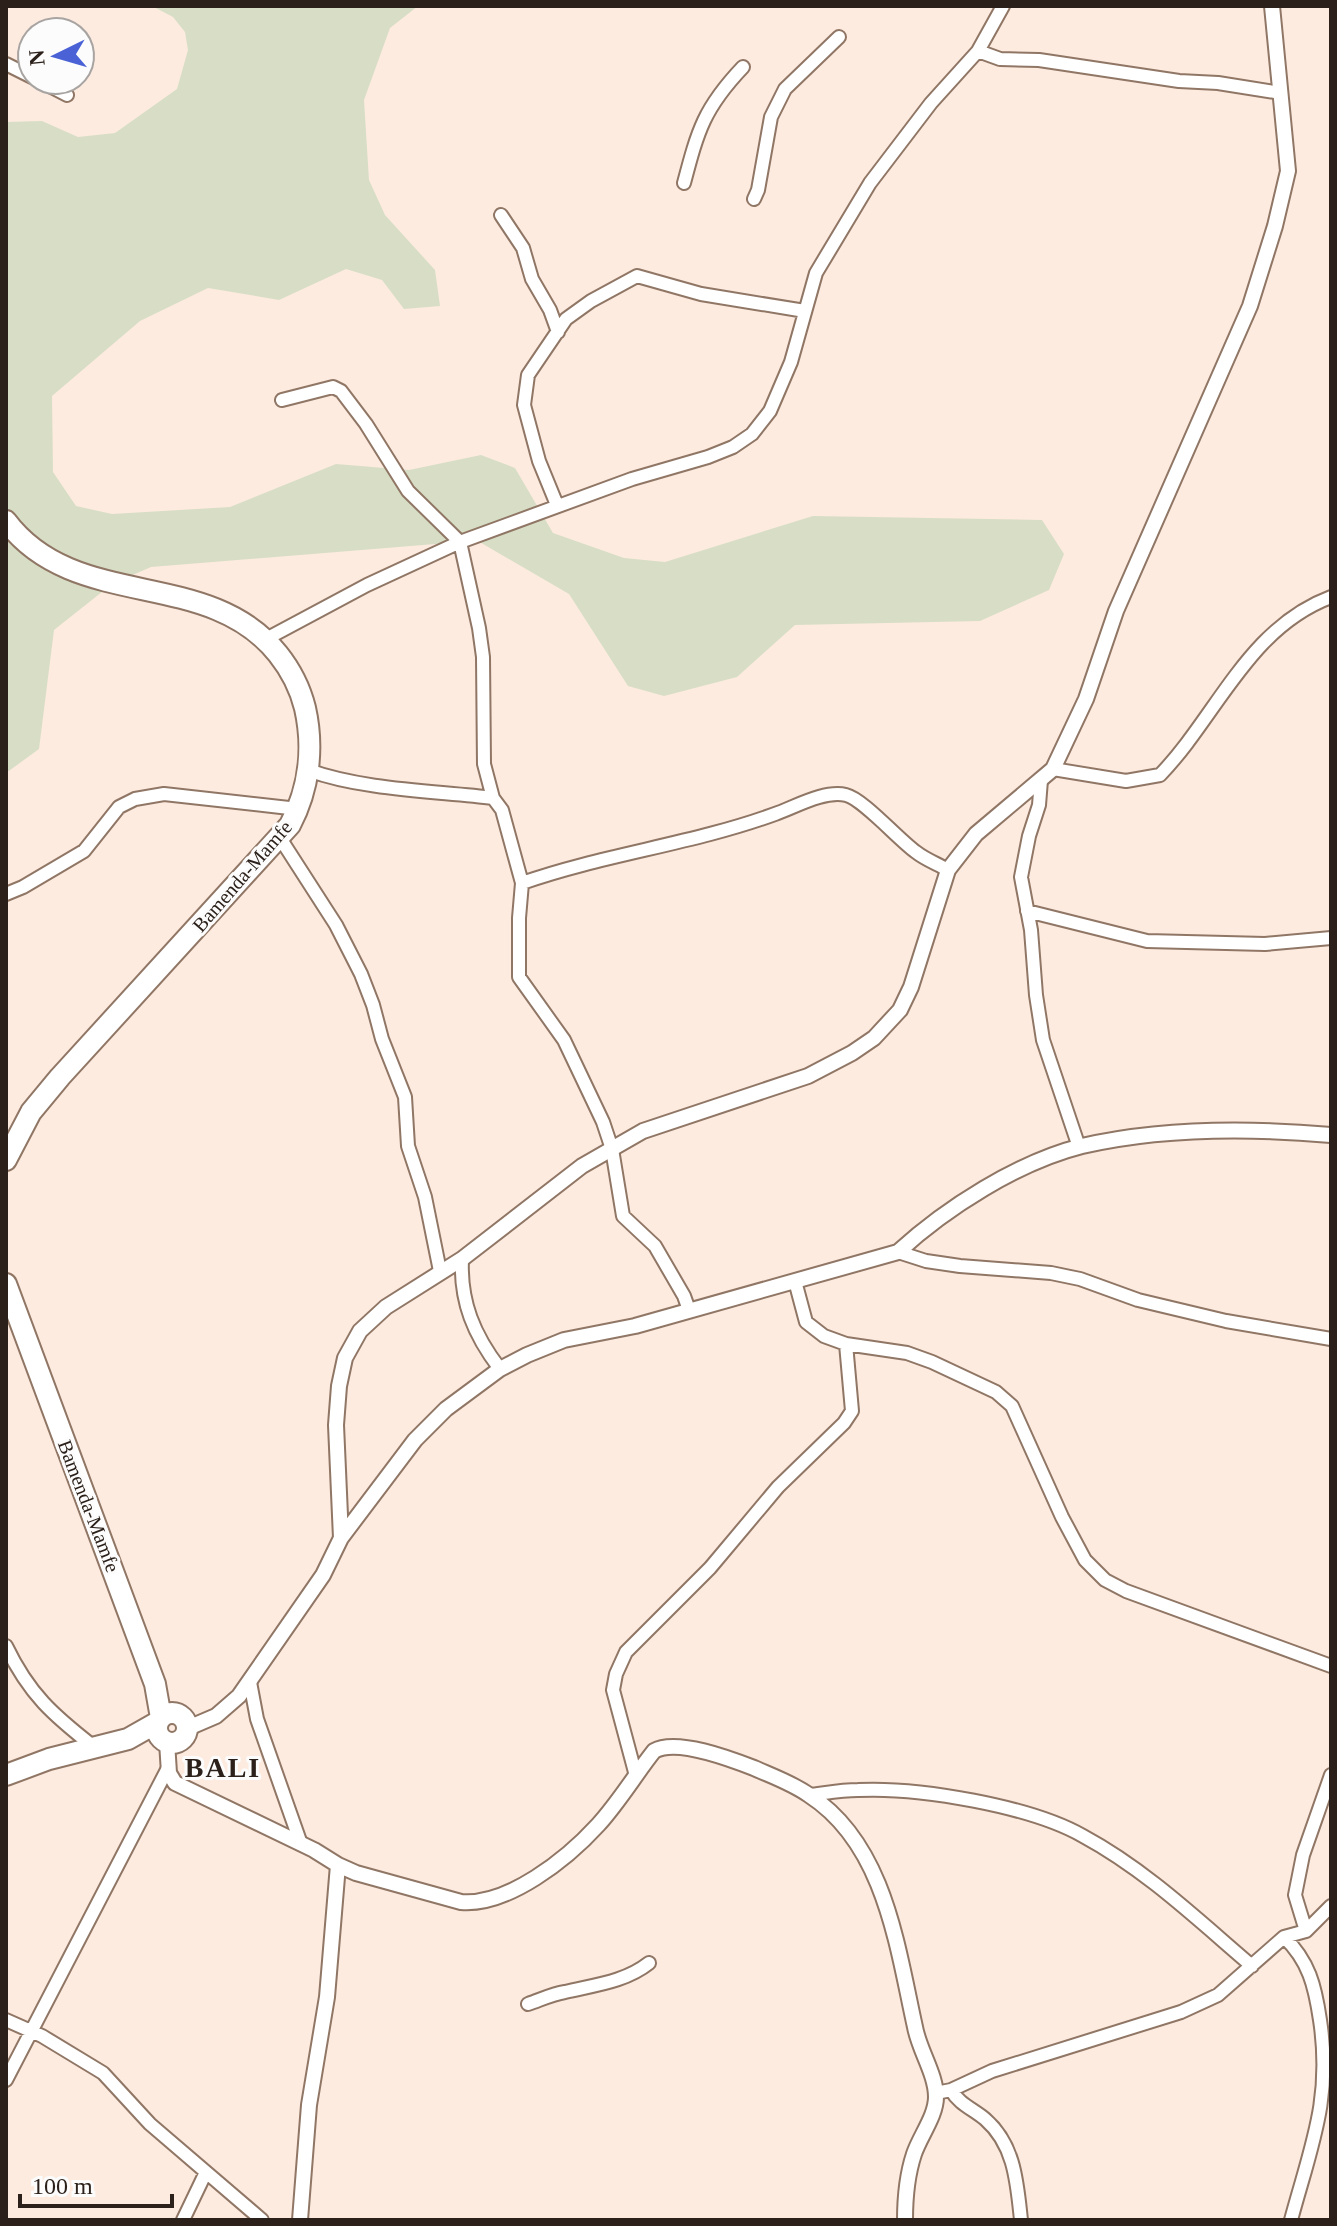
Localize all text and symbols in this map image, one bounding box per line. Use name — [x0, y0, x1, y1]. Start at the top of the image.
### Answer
north arrow — [16, 16, 96, 96]
text: N — [23, 49, 50, 67]
street label: Bamenda-Mamfe — [188, 816, 296, 936]
street label: Bamenda-Mamfe — [54, 1437, 124, 1575]
district label: BALI — [185, 1752, 261, 1783]
scale bar — [20, 2158, 172, 2208]
text: 100 m — [32, 2173, 93, 2199]

